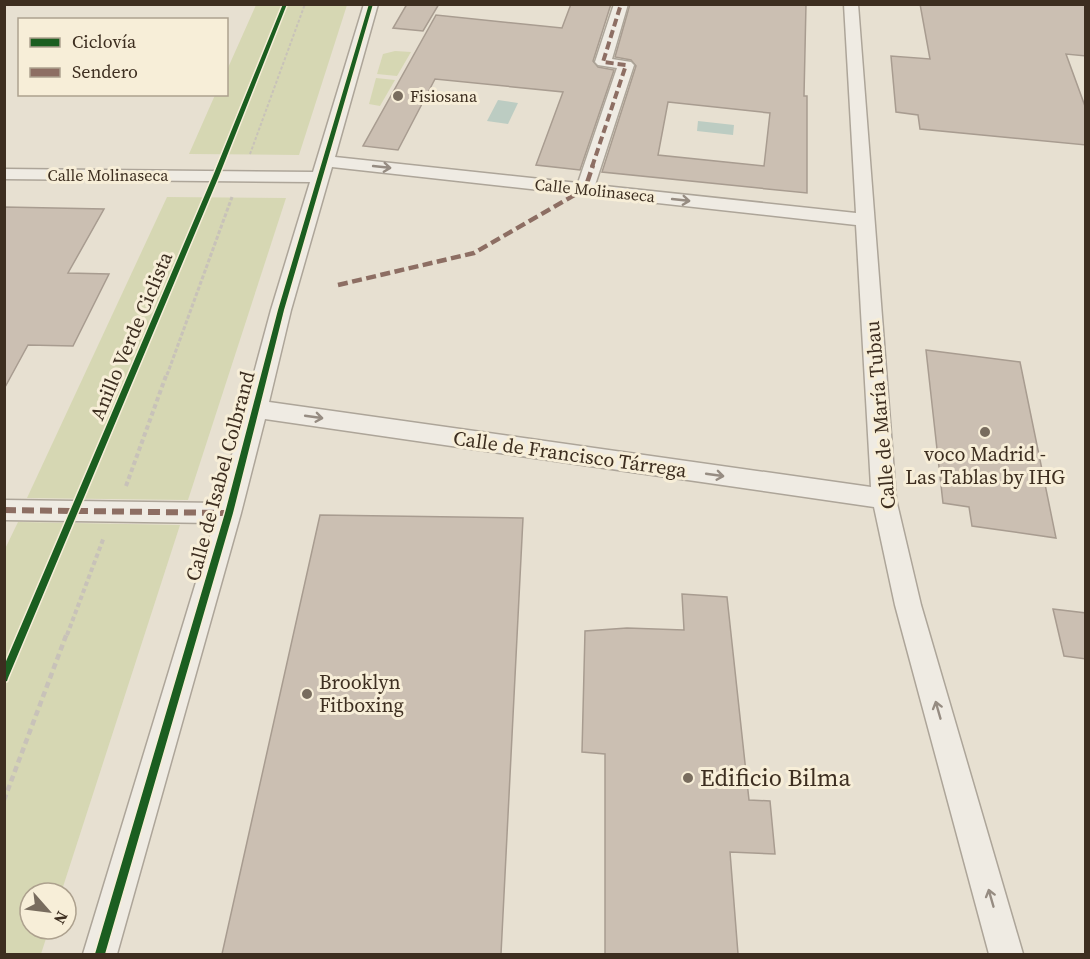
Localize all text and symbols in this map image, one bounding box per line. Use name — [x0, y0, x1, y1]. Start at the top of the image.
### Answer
legend — [18, 18, 228, 96]
text: Ciclovía — [72, 29, 137, 54]
text: Sendero — [72, 59, 138, 84]
place label: Fisiosana — [410, 85, 478, 107]
marker: Fisiosana — [391, 89, 405, 103]
one-way arrow — [372, 162, 392, 173]
street label: Calle Molinaseca — [48, 164, 169, 186]
street label: Calle Molinaseca — [534, 173, 657, 207]
one-way arrow — [670, 195, 690, 206]
street label: Anillo Verde Ciclista — [83, 247, 179, 425]
street label: Calle de María Tubau — [858, 320, 902, 510]
street label: Calle de Isabel Colbrand — [178, 367, 262, 584]
one-way arrow — [304, 411, 323, 422]
street label: Calle de Francisco Tárrega — [452, 424, 689, 484]
marker: voco Madrid - Las Tablas by IHG — [978, 425, 992, 439]
place label: voco Madrid - Las Tablas by IHG — [905, 440, 1065, 491]
one-way arrow — [704, 469, 724, 480]
place label: Brooklyn Fitboxing — [319, 668, 404, 719]
marker: Brooklyn Fitboxing — [300, 687, 314, 701]
one-way arrow — [932, 701, 943, 720]
place label: Edificio Bilma — [700, 761, 851, 794]
marker: Edificio Bilma — [681, 771, 695, 785]
north arrow — [18, 881, 78, 941]
one-way arrow — [984, 889, 996, 908]
text: N — [49, 908, 74, 929]

